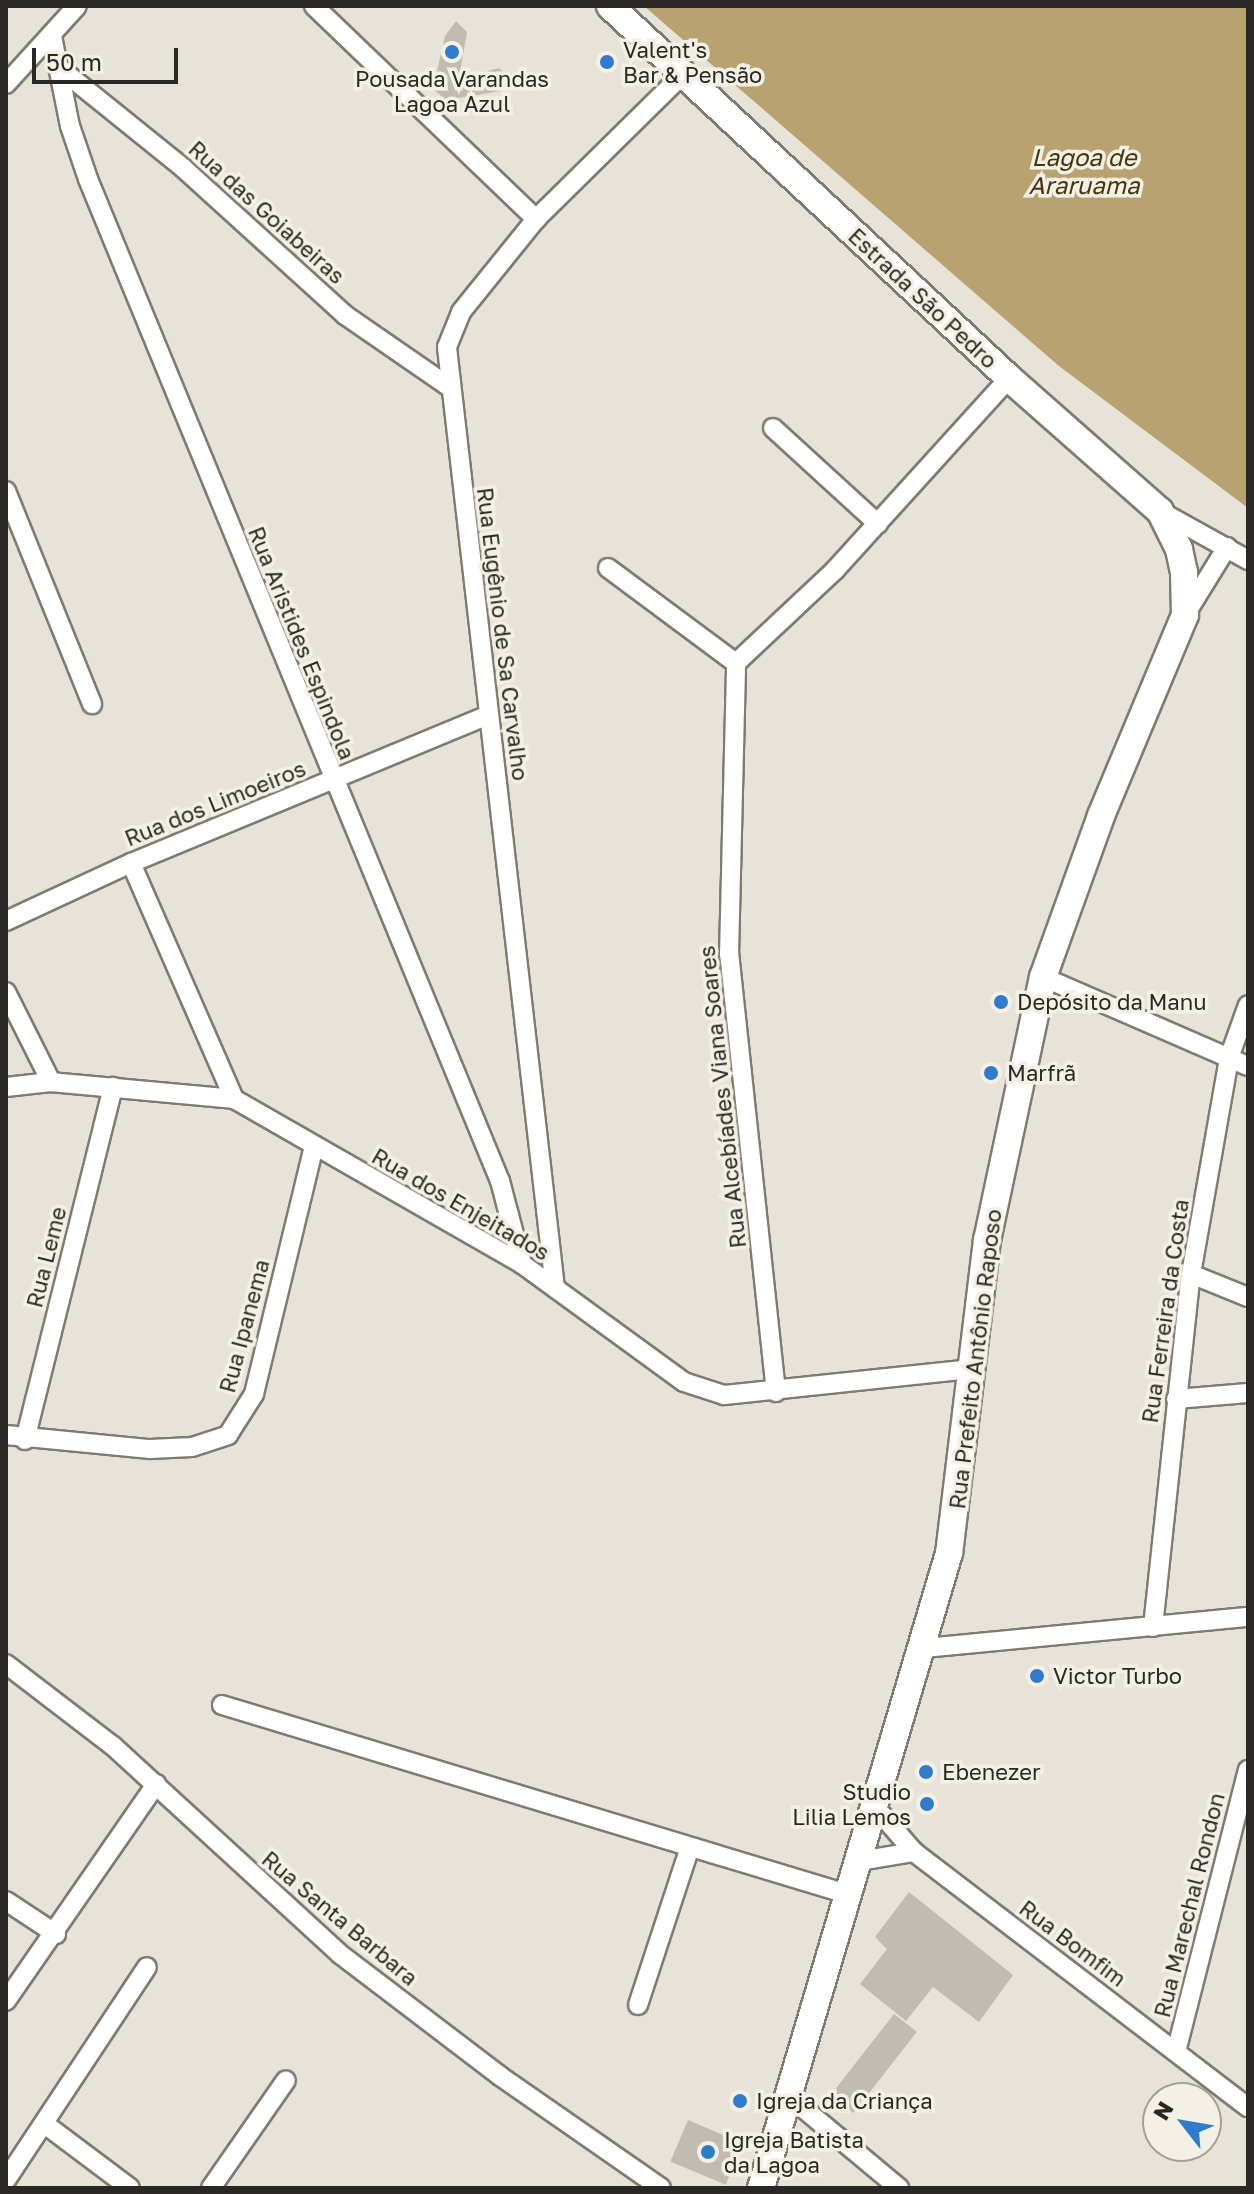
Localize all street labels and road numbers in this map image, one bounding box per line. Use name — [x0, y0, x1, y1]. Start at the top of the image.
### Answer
street label: Rua das Goiabeiras — [184, 135, 350, 289]
street label: Estrada São Pedro — [843, 222, 1003, 374]
street label: Rua Eugênio de Sa Carvalho — [472, 486, 534, 782]
street label: Rua Aristides Espindola — [243, 523, 361, 763]
street label: Rua dos Limoeiros — [121, 755, 309, 851]
street label: Rua Alcebíades Viana Soares — [693, 944, 751, 1250]
street label: Rua dos Enjeitados — [367, 1142, 555, 1266]
street label: Rua Ferreira da Costa — [1136, 1197, 1194, 1425]
street label: Rua Leme — [21, 1204, 71, 1310]
street label: Rua Prefeito Antônio Raposo — [943, 1208, 1007, 1510]
street label: Rua Ipanema — [214, 1257, 274, 1395]
street label: Rua Marechal Rondon — [1148, 1790, 1230, 2020]
street label: Rua Santa Barbara — [257, 1845, 423, 1991]
street label: Rua Bomfim — [1015, 1894, 1131, 1992]

